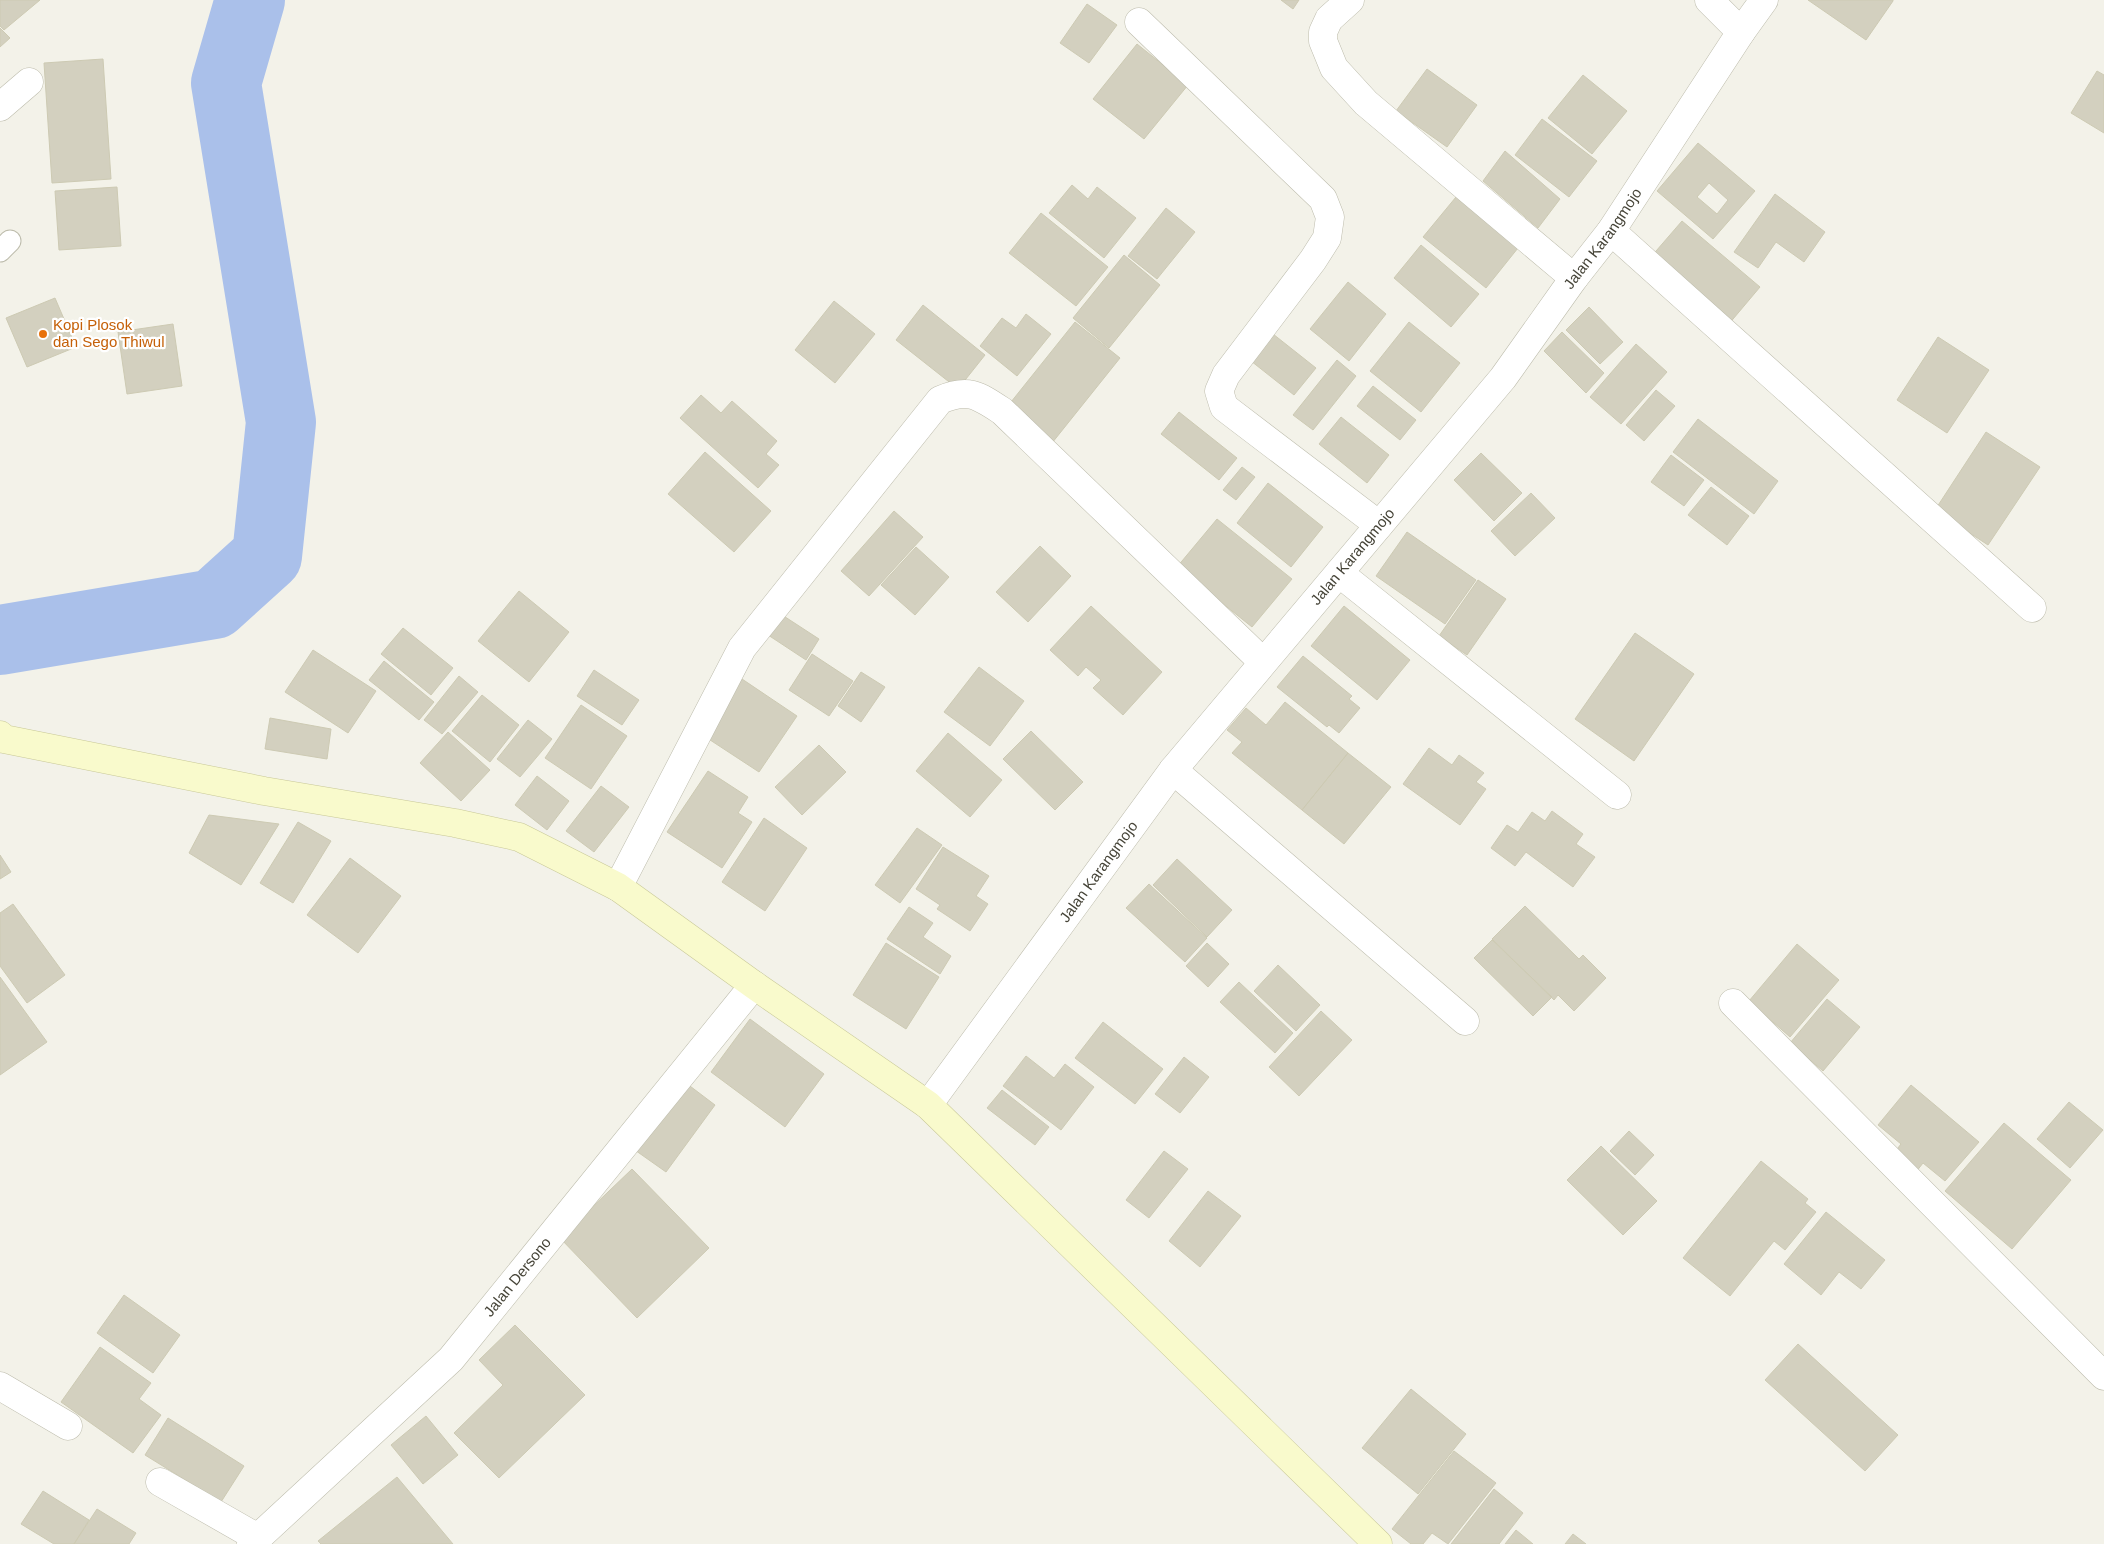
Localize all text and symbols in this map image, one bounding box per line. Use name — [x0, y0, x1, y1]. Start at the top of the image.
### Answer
street label: Jalan Karangmojo — [1560, 185, 1645, 292]
place label: Kopi Plosok dan Sego Thiwul — [53, 316, 164, 350]
marker: Kopi Plosok dan Sego Thiwul — [37, 328, 49, 340]
street label: Jalan Karangmojo — [1307, 505, 1398, 608]
street label: Jalan Karangmojo — [1056, 818, 1141, 925]
street label: Jalan Dersono — [480, 1234, 554, 1320]

